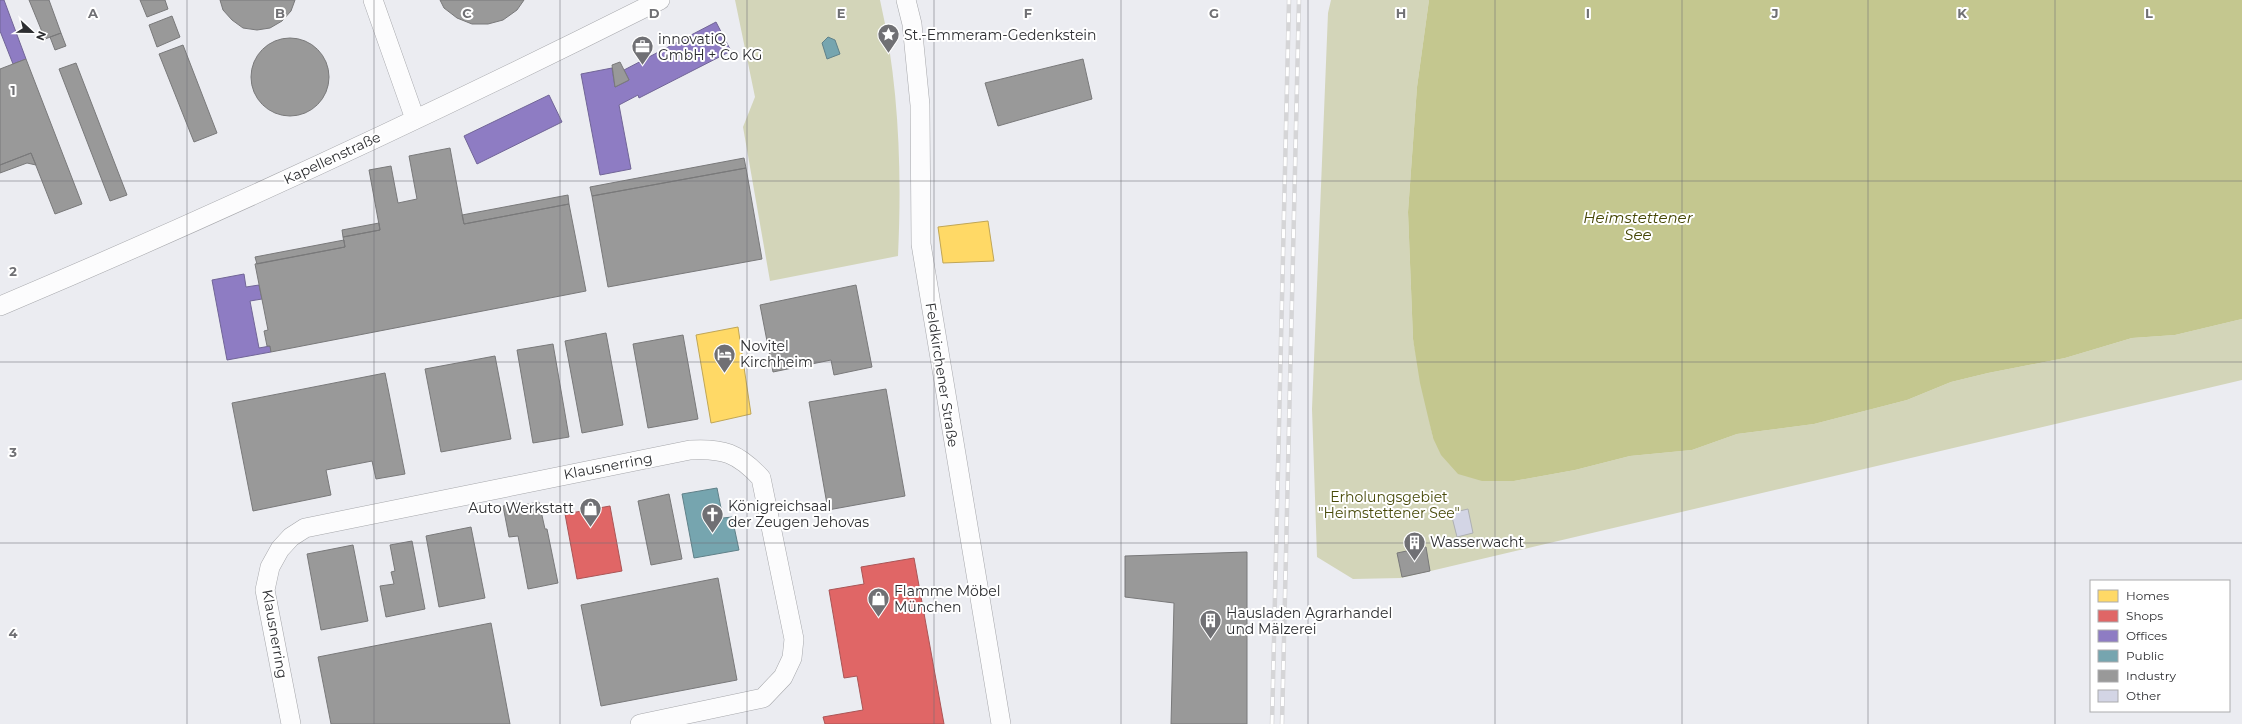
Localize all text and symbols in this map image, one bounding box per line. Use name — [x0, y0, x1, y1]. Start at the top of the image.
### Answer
text: A — [87, 5, 99, 21]
text: B — [275, 5, 285, 21]
text: C — [462, 5, 472, 21]
text: D — [649, 5, 660, 21]
text: E — [837, 5, 846, 21]
text: F — [1024, 5, 1032, 21]
text: G — [1209, 5, 1219, 21]
text: H — [1396, 5, 1406, 21]
text: I — [1586, 5, 1590, 21]
text: J — [1770, 5, 1779, 21]
text: K — [1957, 5, 1967, 21]
text: L — [2145, 5, 2153, 21]
north arrow — [12, 12, 52, 52]
place icon: St.-Emmeram-Gedenkstein — [875, 22, 901, 55]
place label: St.-Emmeram-Gedenkstein — [904, 26, 1097, 44]
text: N — [33, 29, 49, 42]
place label: innovatiQ GmbH + Co KG — [658, 30, 762, 64]
office icon: innovatiQ GmbH + Co KG — [630, 34, 656, 67]
text: 1 — [10, 82, 16, 98]
street label: Kapellenstraße — [281, 128, 383, 188]
water label: Heimstettener See — [1583, 208, 1694, 244]
text: 2 — [9, 263, 17, 279]
street label: Feldkirchener Straße — [922, 301, 962, 449]
place label: Novitel Kirchheim — [740, 337, 813, 371]
hotel icon: Novitel Kirchheim — [711, 341, 737, 374]
text: 3 — [8, 444, 17, 460]
street label: Klausnerring — [562, 449, 654, 483]
park label: Erholungsgebiet "Heimstettener See" — [1318, 488, 1460, 522]
shop icon: Auto Werkstatt — [577, 495, 603, 528]
place label: Königreichsaal der Zeugen Jehovas — [728, 497, 869, 531]
place label: Auto Werkstatt — [468, 499, 574, 517]
church icon: Königreichsaal der Zeugen Jehovas — [700, 501, 726, 534]
building icon: Wasserwacht — [1401, 529, 1427, 562]
place label: Wasserwacht — [1430, 533, 1525, 551]
legend — [2090, 580, 2230, 712]
place label: Flamme Möbel München — [894, 582, 1001, 616]
shop icon: Flamme Möbel München — [866, 586, 892, 619]
street label: Klausnerring — [258, 588, 292, 680]
text: Homes — [2126, 588, 2169, 603]
place label: Hausladen Agrarhandel und Mälzerei — [1226, 604, 1392, 638]
building icon: Hausladen Agrarhandel und Mälzerei — [1197, 608, 1223, 641]
text: Shops — [2126, 608, 2163, 623]
text: 4 — [9, 625, 18, 641]
text: Offices — [2126, 628, 2167, 643]
text: Public — [2126, 648, 2164, 663]
text: Industry — [2126, 668, 2176, 683]
text: Other — [2126, 688, 2161, 703]

